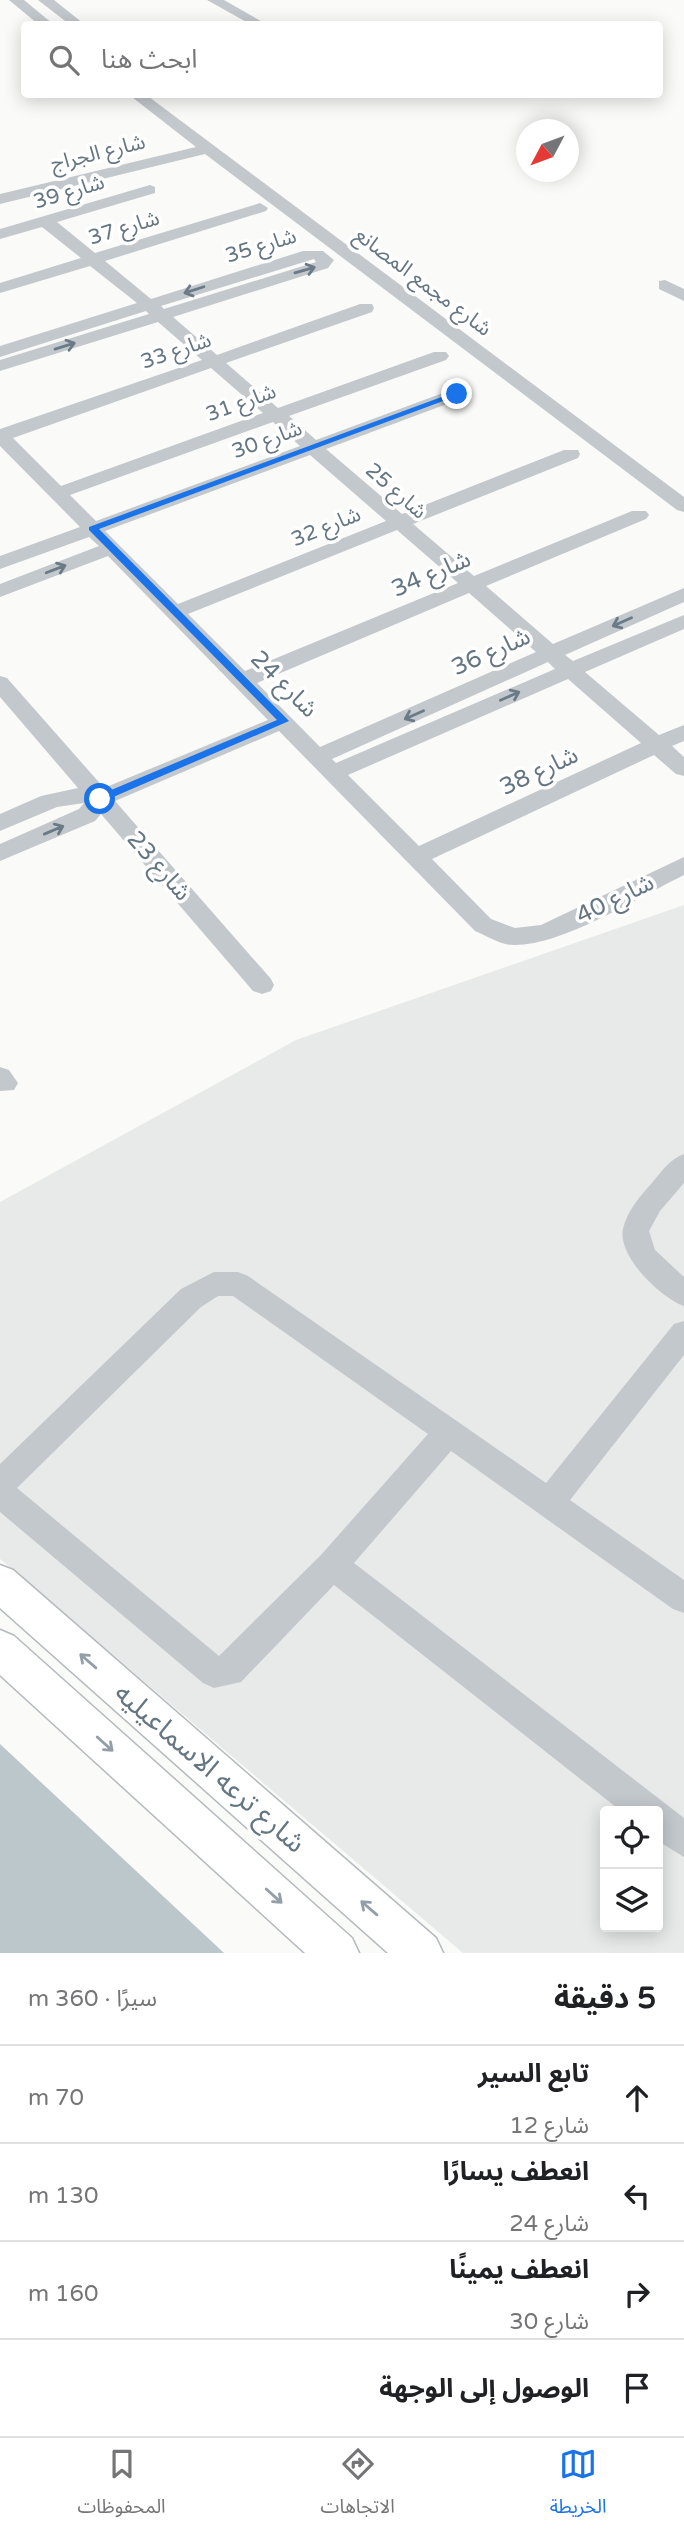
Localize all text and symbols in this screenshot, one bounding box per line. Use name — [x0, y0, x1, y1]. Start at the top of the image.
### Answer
search box — [21, 21, 663, 98]
icon: search — [45, 41, 83, 79]
text: ابحث هنا — [101, 44, 197, 75]
north arrow — [516, 119, 579, 182]
street label: شارع الجراج — [48, 129, 148, 179]
street label: شارع 39 — [31, 169, 108, 217]
street label: شارع 37 — [86, 205, 163, 253]
street label: شارع مجمع المصانع — [348, 222, 496, 343]
street label: شارع 35 — [223, 223, 300, 271]
one-way arrow — [294, 262, 316, 275]
one-way arrow — [184, 285, 206, 297]
street label: شارع 33 — [138, 327, 215, 377]
one-way arrow — [54, 339, 76, 352]
route end — [441, 378, 472, 409]
street label: شارع 31 — [203, 379, 280, 429]
street label: شارع 30 — [229, 416, 306, 466]
street label: شارع 25 — [359, 458, 432, 526]
street label: شارع 32 — [288, 502, 365, 554]
street label: شارع 34 — [387, 544, 476, 605]
one-way arrow — [44, 562, 66, 575]
one-way arrow — [612, 616, 633, 629]
street label: شارع 36 — [447, 622, 536, 684]
street label: شارع 24 — [243, 644, 324, 725]
one-way arrow — [498, 689, 520, 702]
one-way arrow — [404, 709, 425, 722]
street label: شارع 38 — [495, 740, 584, 804]
route start — [84, 783, 115, 814]
one-way arrow — [42, 823, 64, 836]
street label: شارع 23 — [119, 825, 197, 908]
street label: شارع 40 — [571, 868, 660, 932]
one-way arrow — [79, 1653, 97, 1669]
street label: شارع ترعه الاسماعيليه — [106, 1676, 312, 1862]
one-way arrow — [96, 1735, 113, 1752]
map controls — [600, 1806, 663, 1932]
button: locate — [600, 1806, 663, 1869]
button: layers — [600, 1869, 663, 1932]
one-way arrow — [265, 1888, 283, 1904]
one-way arrow — [361, 1900, 379, 1916]
text: 5 دقيقة — [554, 1980, 656, 2017]
text: سيرًا · 360 m — [28, 1985, 157, 2013]
text: تابع السير — [478, 2058, 589, 2089]
icon: ahead — [618, 2079, 656, 2117]
text: 70 m — [28, 2084, 84, 2112]
text: شارع 12 — [509, 2112, 589, 2140]
text: انعطف يسارًا — [443, 2156, 589, 2187]
icon: left — [618, 2177, 656, 2215]
text: 130 m — [28, 2182, 98, 2210]
text: شارع 24 — [509, 2210, 589, 2238]
text: انعطف يمينًا — [449, 2254, 589, 2285]
icon: right — [618, 2275, 656, 2313]
text: 160 m — [28, 2280, 98, 2308]
text: شارع 30 — [509, 2308, 589, 2336]
icon: arrive — [618, 2369, 656, 2407]
text: الوصول إلى الوجهة — [379, 2373, 589, 2404]
tab: المحفوظات — [77, 2445, 166, 2527]
tab: الاتجاهات — [321, 2445, 395, 2527]
tab: الخريطة — [550, 2445, 607, 2527]

